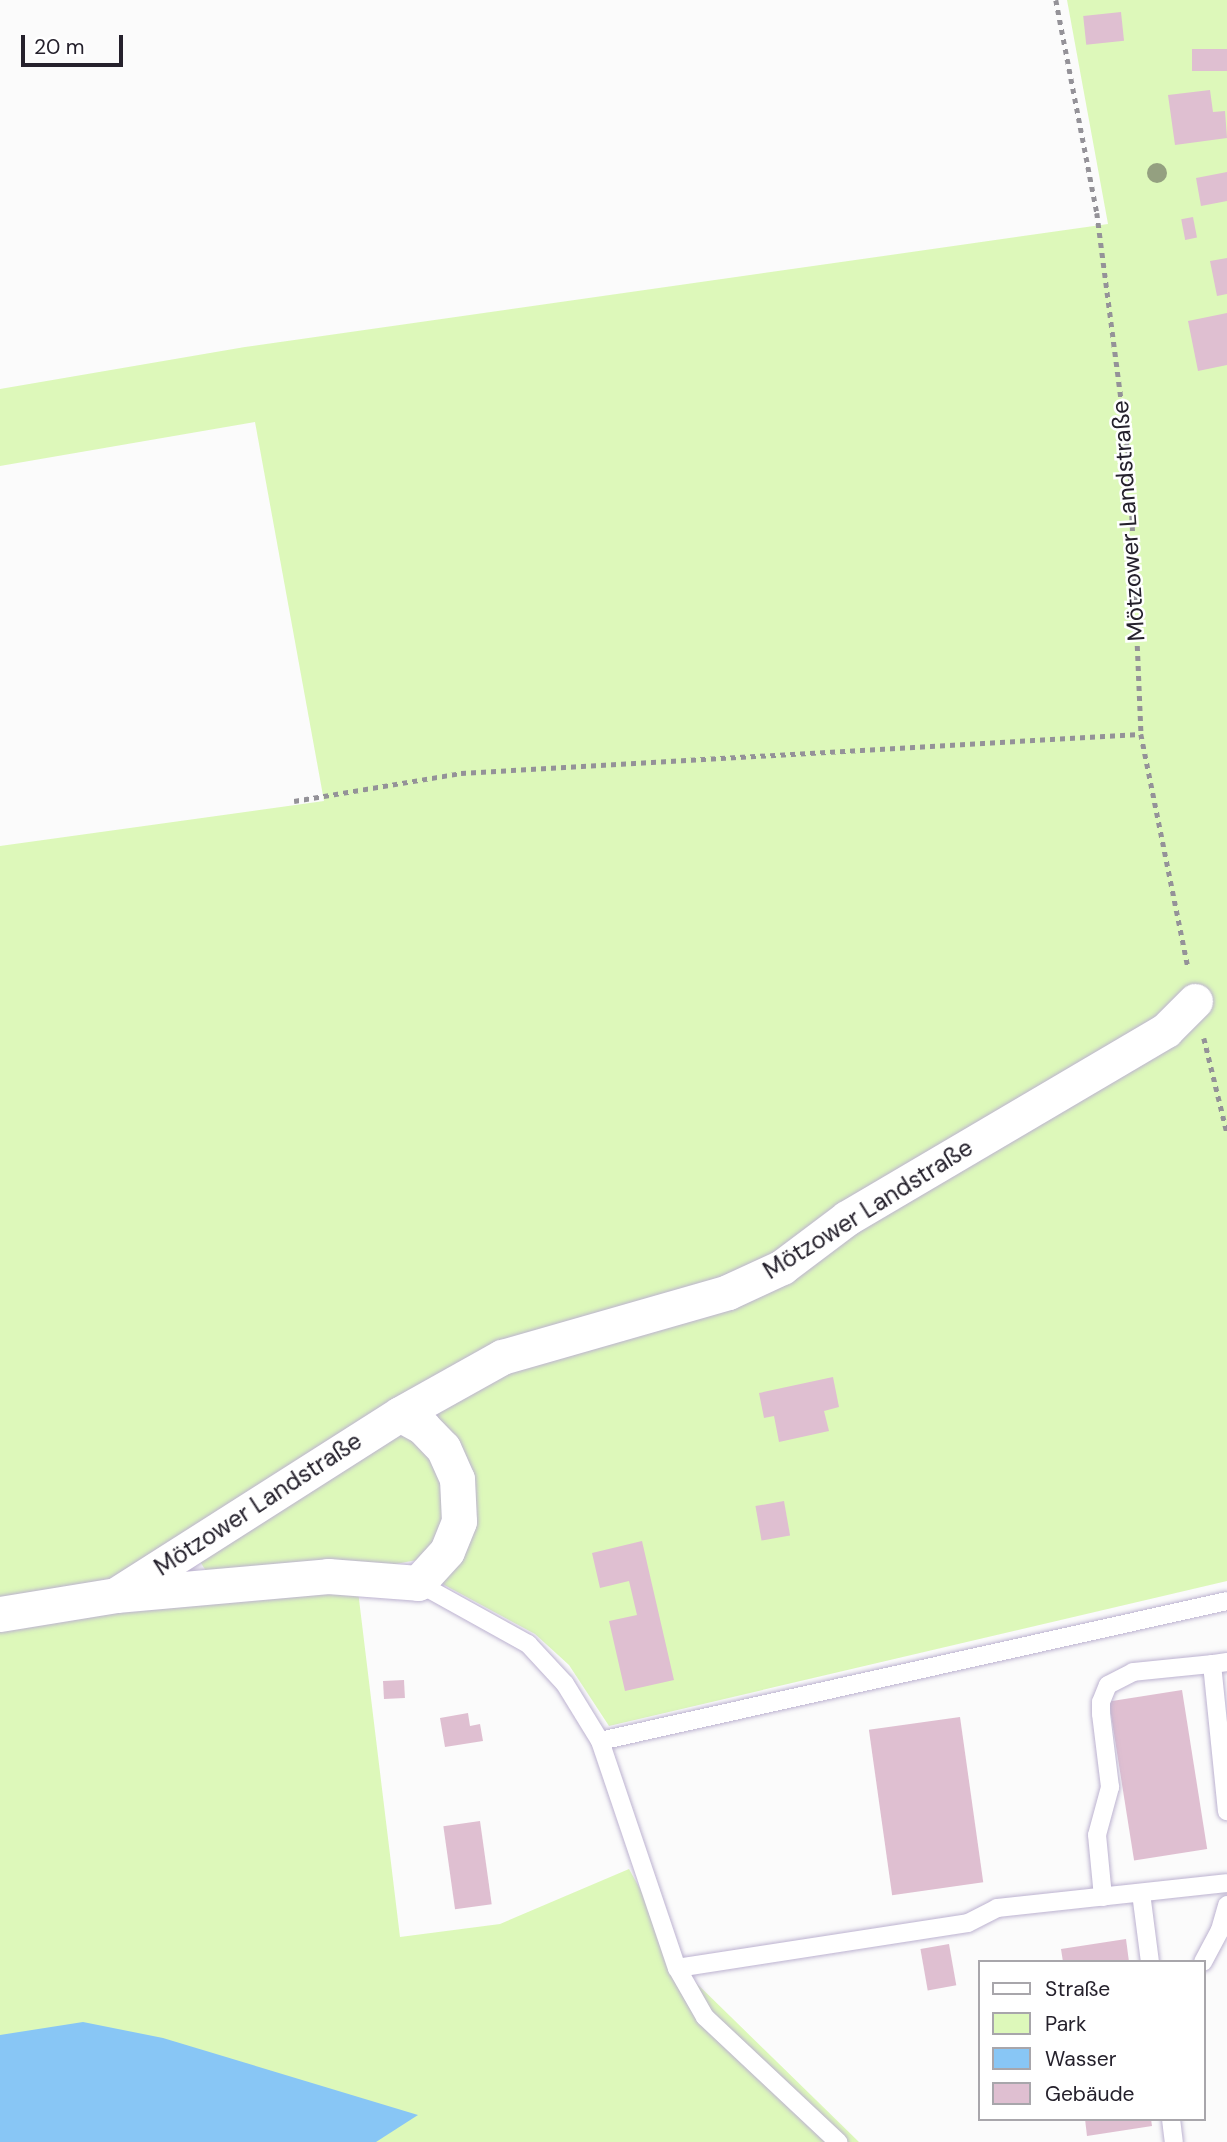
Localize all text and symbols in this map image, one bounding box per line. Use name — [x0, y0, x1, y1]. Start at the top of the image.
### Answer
scale bar — [24, 21, 126, 65]
text: 20 m — [34, 33, 85, 61]
street label: Mötzower Landstraße — [1105, 400, 1151, 642]
street label: Mötzower Landstraße — [758, 1133, 978, 1285]
street label: Mötzower Landstraße — [149, 1426, 367, 1582]
legend — [978, 1960, 1206, 2121]
text: Straße — [1045, 1975, 1110, 2003]
text: Park — [1045, 2010, 1086, 2038]
text: Wasser — [1045, 2045, 1117, 2073]
text: Gebäude — [1045, 2080, 1135, 2108]

